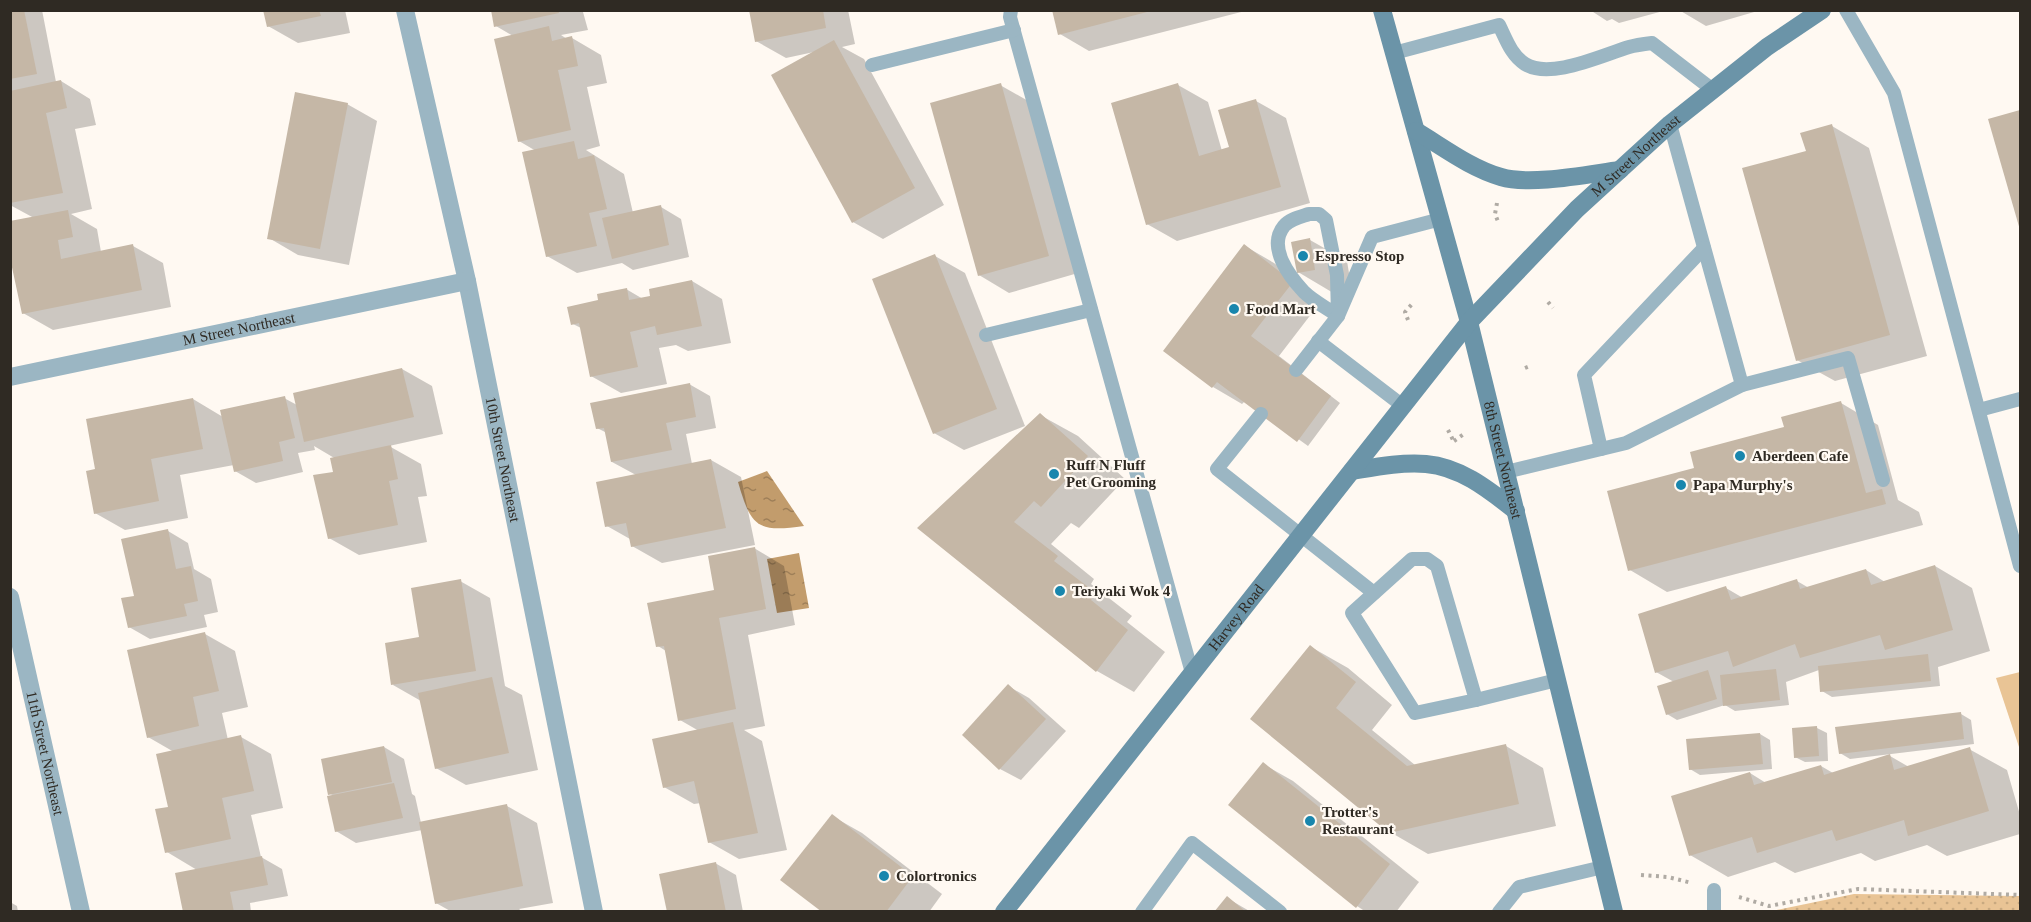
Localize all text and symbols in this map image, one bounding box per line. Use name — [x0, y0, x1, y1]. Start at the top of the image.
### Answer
street label: M Street Northeast — [1588, 111, 1684, 200]
place label: Espresso Stop — [1315, 248, 1404, 264]
marker: Espresso Stop — [1296, 249, 1310, 263]
place label: Food Mart — [1246, 301, 1316, 317]
marker: Food Mart — [1227, 302, 1241, 316]
street label: M Street Northeast — [181, 309, 297, 348]
street label: 10th Street Northeast — [482, 395, 524, 524]
street label: 8th Street Northeast — [1481, 400, 1525, 521]
place label: Aberdeen Cafe — [1752, 448, 1849, 464]
marker: Aberdeen Cafe — [1733, 449, 1747, 463]
place label: Ruff N Fluff Pet Grooming — [1066, 457, 1157, 490]
marker: Ruff N Fluff Pet Grooming — [1047, 467, 1061, 481]
place label: Papa Murphy's — [1693, 477, 1793, 493]
marker: Papa Murphy's — [1674, 478, 1688, 492]
street label: Harvey Road — [1205, 581, 1267, 654]
place label: Teriyaki Wok 4 — [1072, 583, 1171, 599]
marker: Teriyaki Wok 4 — [1053, 584, 1067, 598]
street label: 11th Street Northeast — [23, 689, 67, 818]
place label: Trotter's Restaurant — [1322, 804, 1394, 837]
marker: Trotter's Restaurant — [1303, 814, 1317, 828]
place label: Colortronics — [896, 868, 977, 884]
marker: Colortronics — [877, 869, 891, 883]

